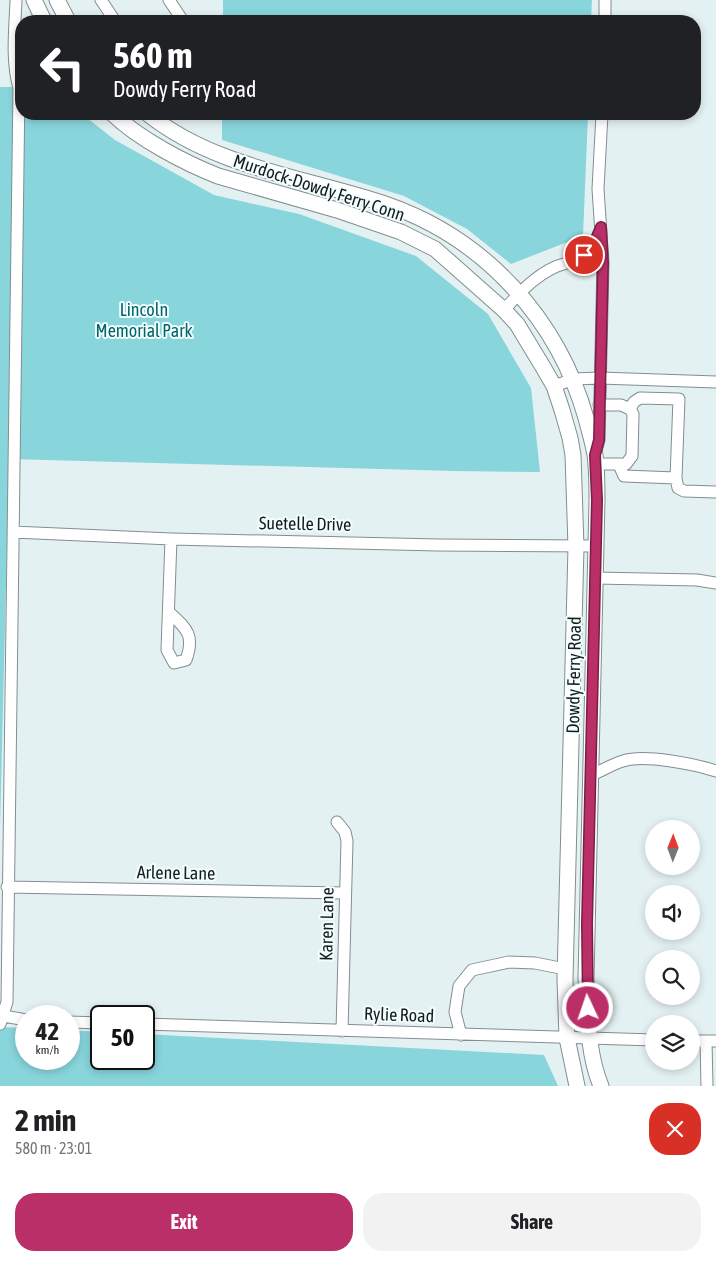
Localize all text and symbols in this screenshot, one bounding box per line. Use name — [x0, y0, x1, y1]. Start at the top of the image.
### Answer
icon: left — [30, 35, 95, 100]
text: 560 m — [113, 35, 192, 75]
text: Dowdy Ferry Road — [113, 76, 256, 102]
street label: Murdock-Dowdy Ferry Conn — [231, 150, 408, 225]
pin — [563, 234, 605, 276]
icon: arrive — [570, 241, 598, 269]
park label: Lincoln Memorial Park — [96, 299, 192, 341]
street label: Suetelle Drive — [259, 512, 351, 535]
street label: Dowdy Ferry Road — [562, 616, 585, 734]
north arrow — [645, 820, 700, 875]
map controls — [645, 820, 700, 1070]
street label: Arlene Lane — [137, 861, 215, 884]
button: sound — [645, 885, 700, 940]
street label: Karen Lane — [315, 887, 338, 961]
button: search — [645, 950, 700, 1005]
position arrow — [561, 981, 613, 1033]
street label: Rylie Road — [364, 1003, 435, 1026]
speed limit sign: 50 — [90, 1005, 155, 1070]
button: layers — [645, 1015, 700, 1070]
text: 42 — [36, 1017, 59, 1045]
text: km/h — [36, 1043, 59, 1057]
text: 2 min — [15, 1103, 76, 1137]
button: close — [649, 1103, 701, 1155]
text: 580 m · 23:01 — [15, 1139, 92, 1157]
button: Exit — [15, 1193, 353, 1251]
button: Share — [363, 1193, 701, 1251]

